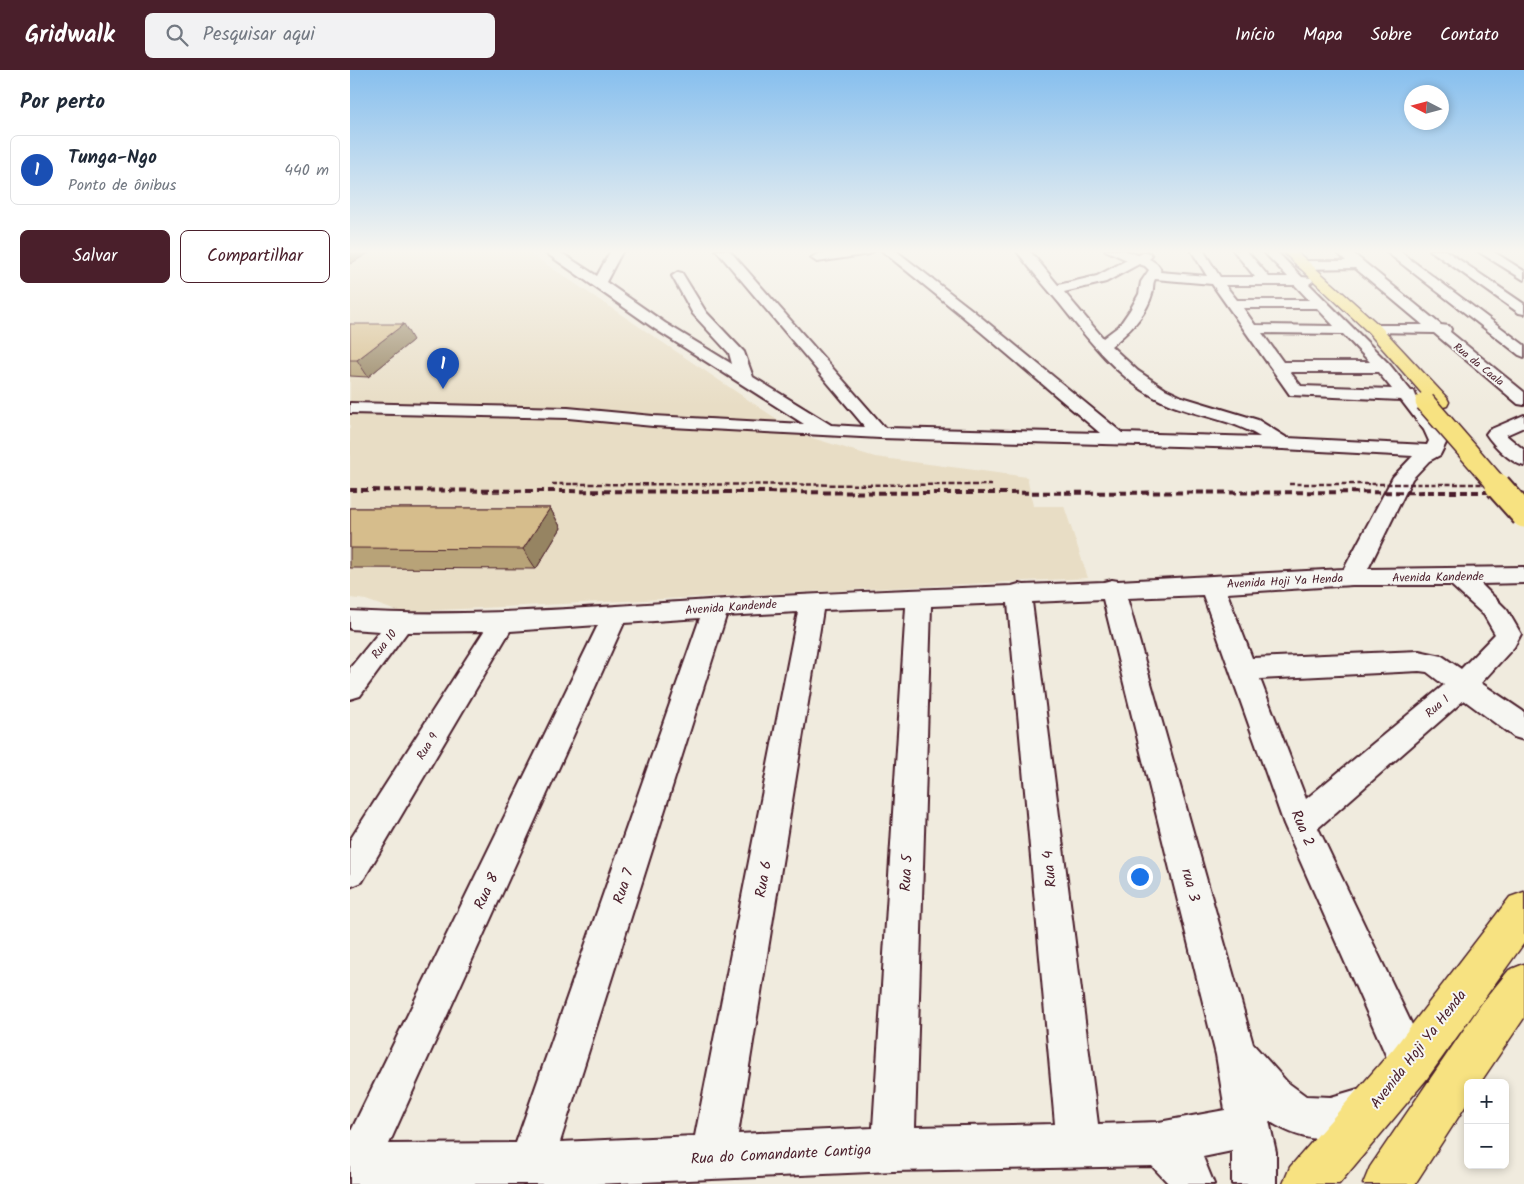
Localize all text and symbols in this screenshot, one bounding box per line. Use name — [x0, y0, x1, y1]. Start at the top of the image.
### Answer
search box — [145, 13, 495, 58]
text: Gridwalk — [25, 16, 115, 55]
text: Pesquisar aqui — [203, 20, 315, 50]
icon: search — [163, 21, 191, 49]
text: Início — [1235, 21, 1275, 50]
text: Mapa — [1303, 21, 1343, 50]
text: Sobre — [1371, 21, 1412, 50]
text: Contato — [1440, 21, 1499, 50]
north arrow — [1404, 85, 1449, 130]
text: Por perto — [20, 86, 105, 119]
text: Tunga-Ngo — [68, 143, 157, 173]
text: 1 — [35, 158, 39, 183]
text: 440 m — [284, 158, 329, 183]
text: Ponto de ônibus — [68, 173, 176, 198]
button: Salvar — [20, 230, 170, 283]
button: Compartilhar — [180, 230, 330, 283]
street label: Rua da Caala — [1449, 339, 1508, 391]
pin: 1 — [427, 348, 459, 389]
street label: Avenida Kandende — [1392, 567, 1485, 588]
street label: Avenida Hoji Ya Henda — [1226, 569, 1344, 594]
street label: Avenida Kandende — [685, 595, 778, 620]
street label: Rua 10 — [367, 625, 402, 663]
street label: Rua 1 — [1421, 690, 1454, 722]
street label: Rua 9 — [412, 729, 443, 764]
street label: Rua 2 — [1284, 806, 1321, 850]
street label: Rua 4 — [1036, 849, 1064, 889]
street label: Rua 5 — [894, 853, 920, 892]
street label: Rua 6 — [749, 859, 779, 900]
street label: Rua 7 — [607, 864, 641, 907]
your location — [1127, 864, 1153, 890]
street label: rua 3 — [1174, 866, 1206, 905]
street label: Rua 8 — [468, 868, 506, 914]
street label: Avenida Hoji Ya Henda — [1365, 985, 1473, 1114]
map controls — [1464, 1079, 1509, 1169]
button: + — [1464, 1079, 1509, 1124]
button: − — [1464, 1124, 1509, 1169]
street label: Rua do Comandante Cantiga — [690, 1138, 872, 1172]

